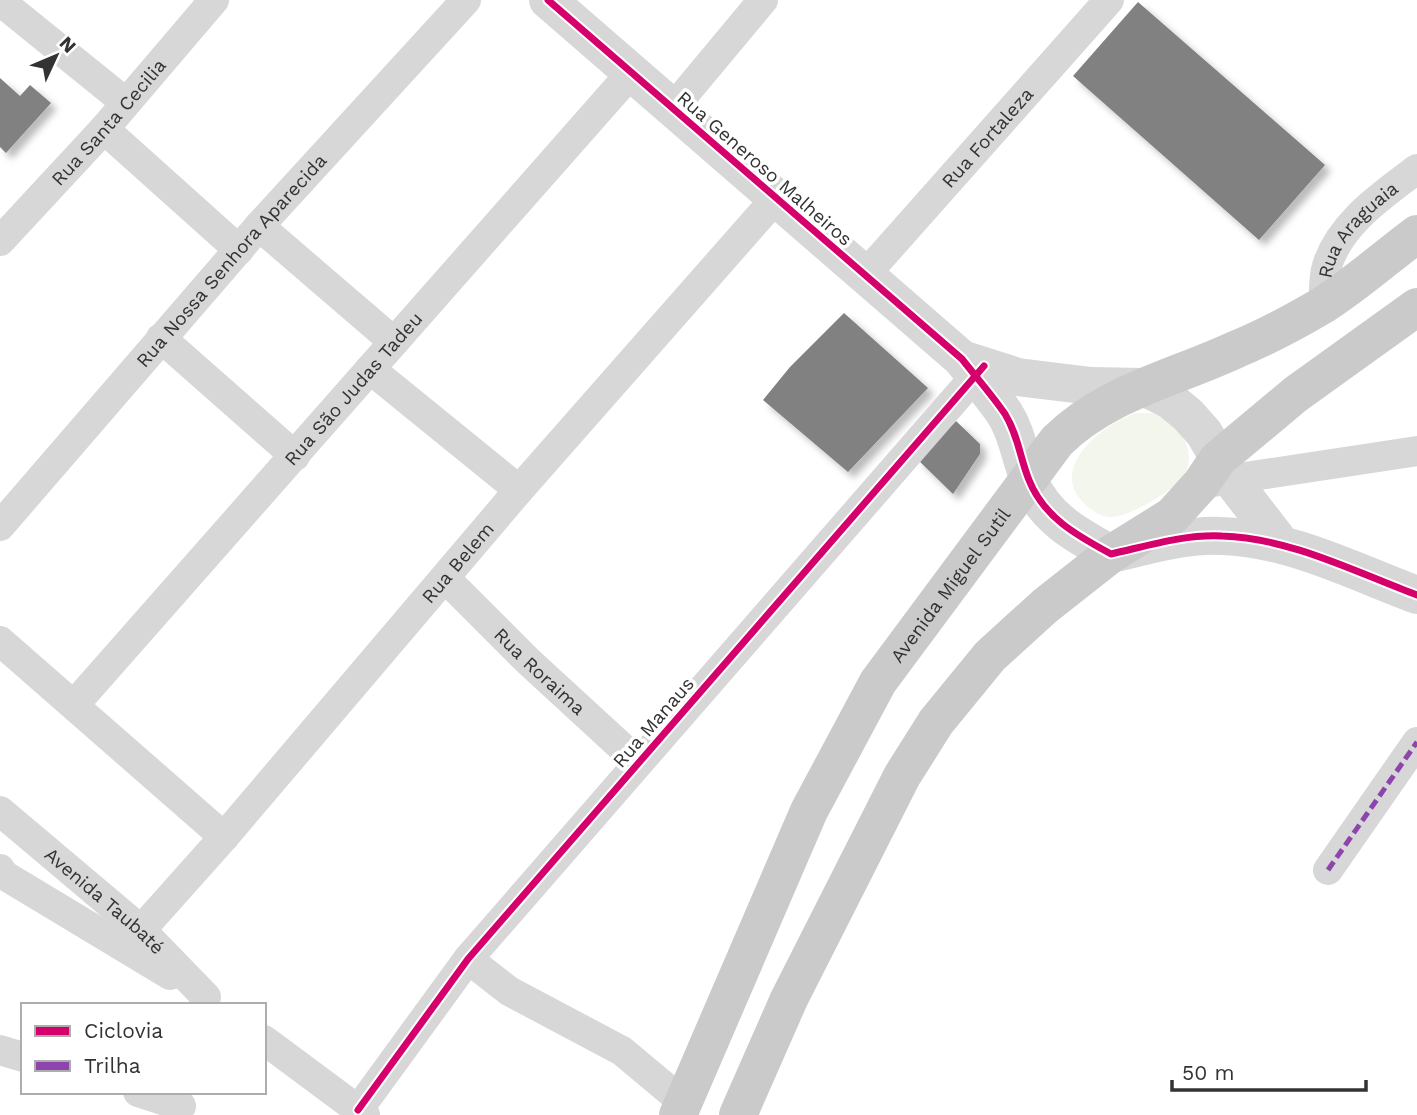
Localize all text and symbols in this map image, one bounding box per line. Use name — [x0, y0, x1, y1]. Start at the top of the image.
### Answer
north arrow — [21, 21, 91, 91]
text: N — [55, 31, 81, 58]
street label: Rua Santa Cecilia — [47, 54, 171, 190]
street label: Rua Fortaleza — [937, 83, 1038, 193]
street label: Rua Generoso Malheiros — [672, 86, 857, 251]
street label: Rua Nossa Senhora Aparecida — [131, 149, 332, 372]
street label: Rua Araguaia — [1313, 176, 1403, 280]
street label: Rua São Judas Tadeu — [280, 307, 427, 470]
street label: Avenida Miguel Sutil — [885, 503, 1015, 667]
street label: Rua Belem — [417, 518, 499, 608]
street label: Rua Roraima — [489, 623, 590, 720]
street label: Rua Manaus — [608, 672, 699, 772]
street label: Avenida Taubaté — [40, 843, 169, 959]
legend — [21, 1003, 266, 1094]
text: Ciclovia — [84, 1018, 163, 1043]
scale bar — [1172, 1048, 1366, 1092]
text: Trilha — [84, 1053, 141, 1078]
text: 50 m — [1182, 1060, 1234, 1085]

